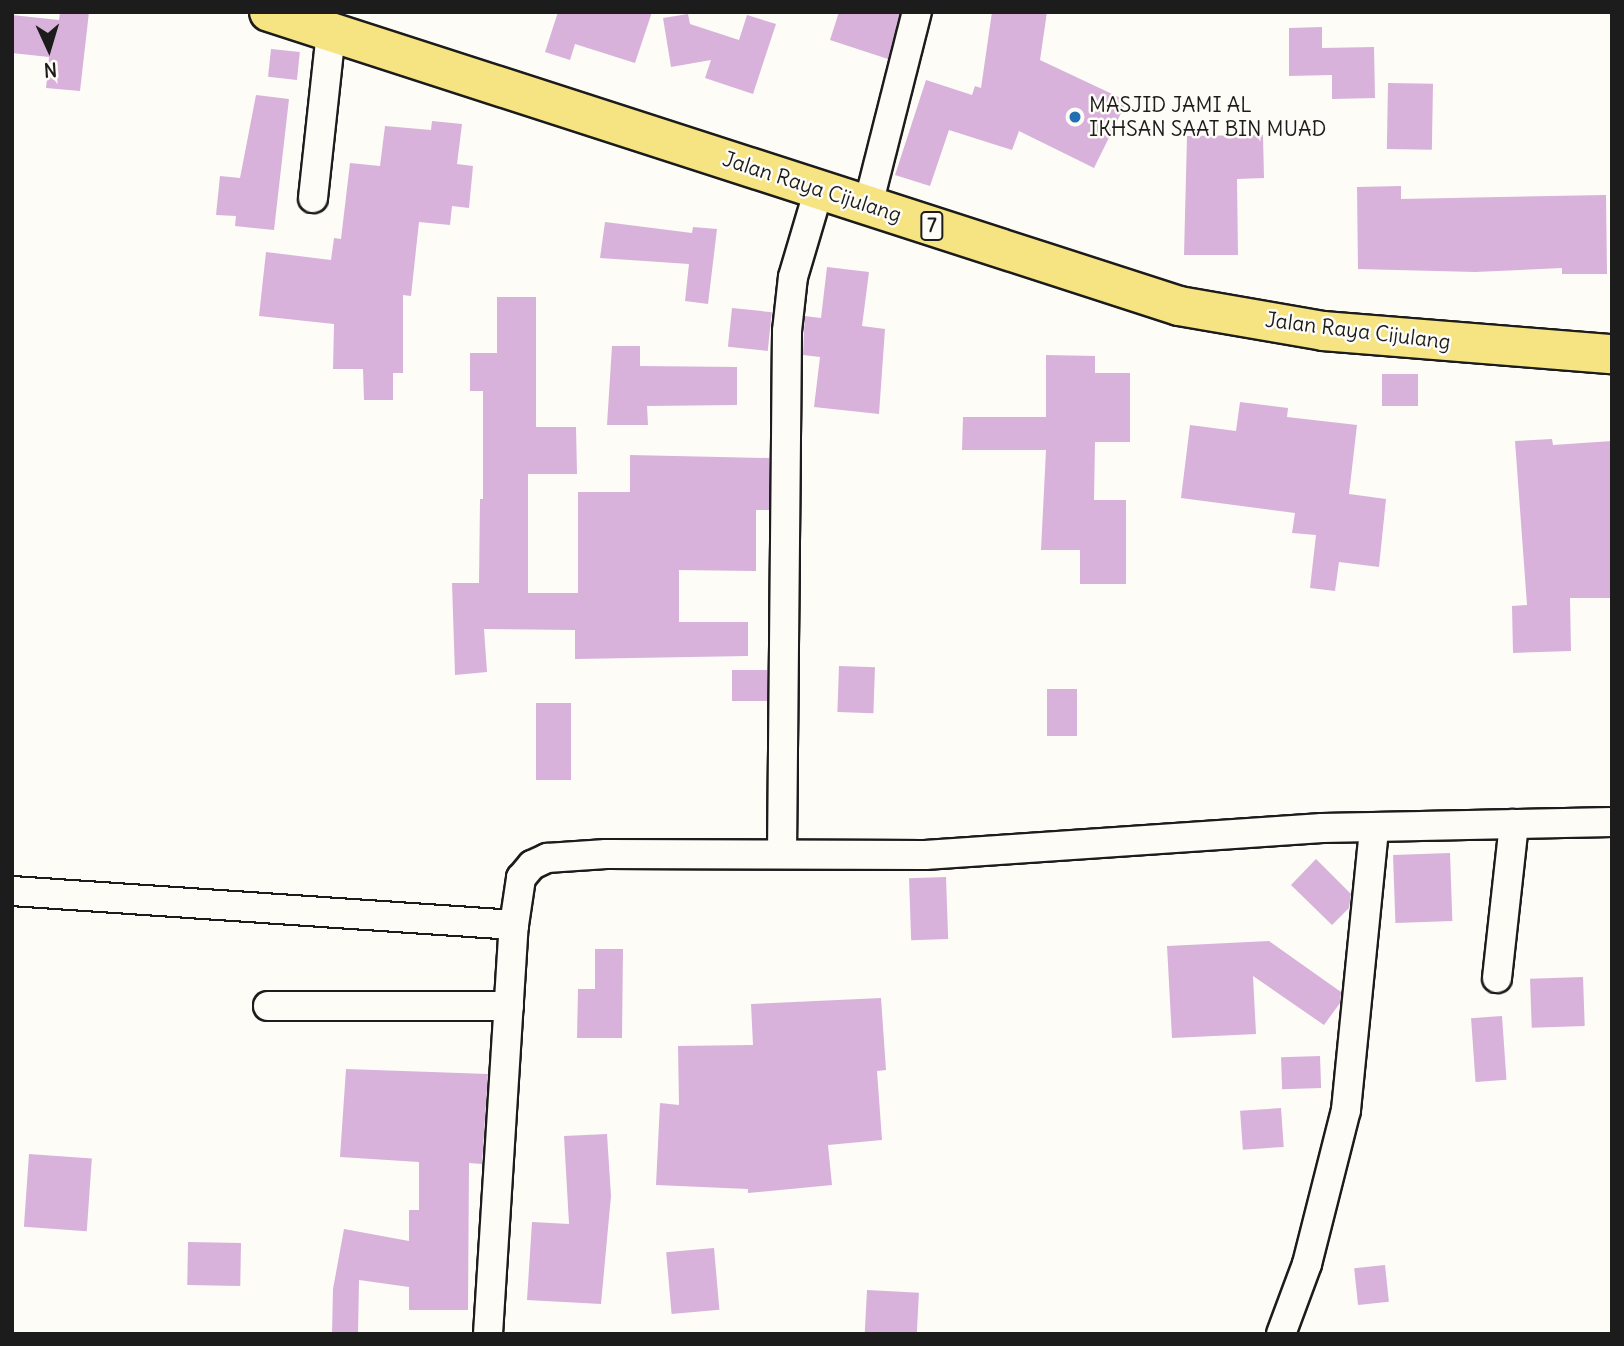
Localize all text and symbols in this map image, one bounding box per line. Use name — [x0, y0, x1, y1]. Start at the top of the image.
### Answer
north arrow — [14, 14, 84, 84]
text: N — [43, 58, 58, 82]
place label: MASJID JAMI AL IKHSAN SAAT BIN MUAD — [1089, 92, 1326, 142]
marker: MASJID JAMI AL IKHSAN SAAT BIN MUAD — [1067, 109, 1083, 125]
street label: Jalan Raya Cijulang — [719, 146, 905, 228]
road number: 7 — [920, 210, 944, 242]
street label: Jalan Raya Cijulang — [1264, 307, 1452, 355]

